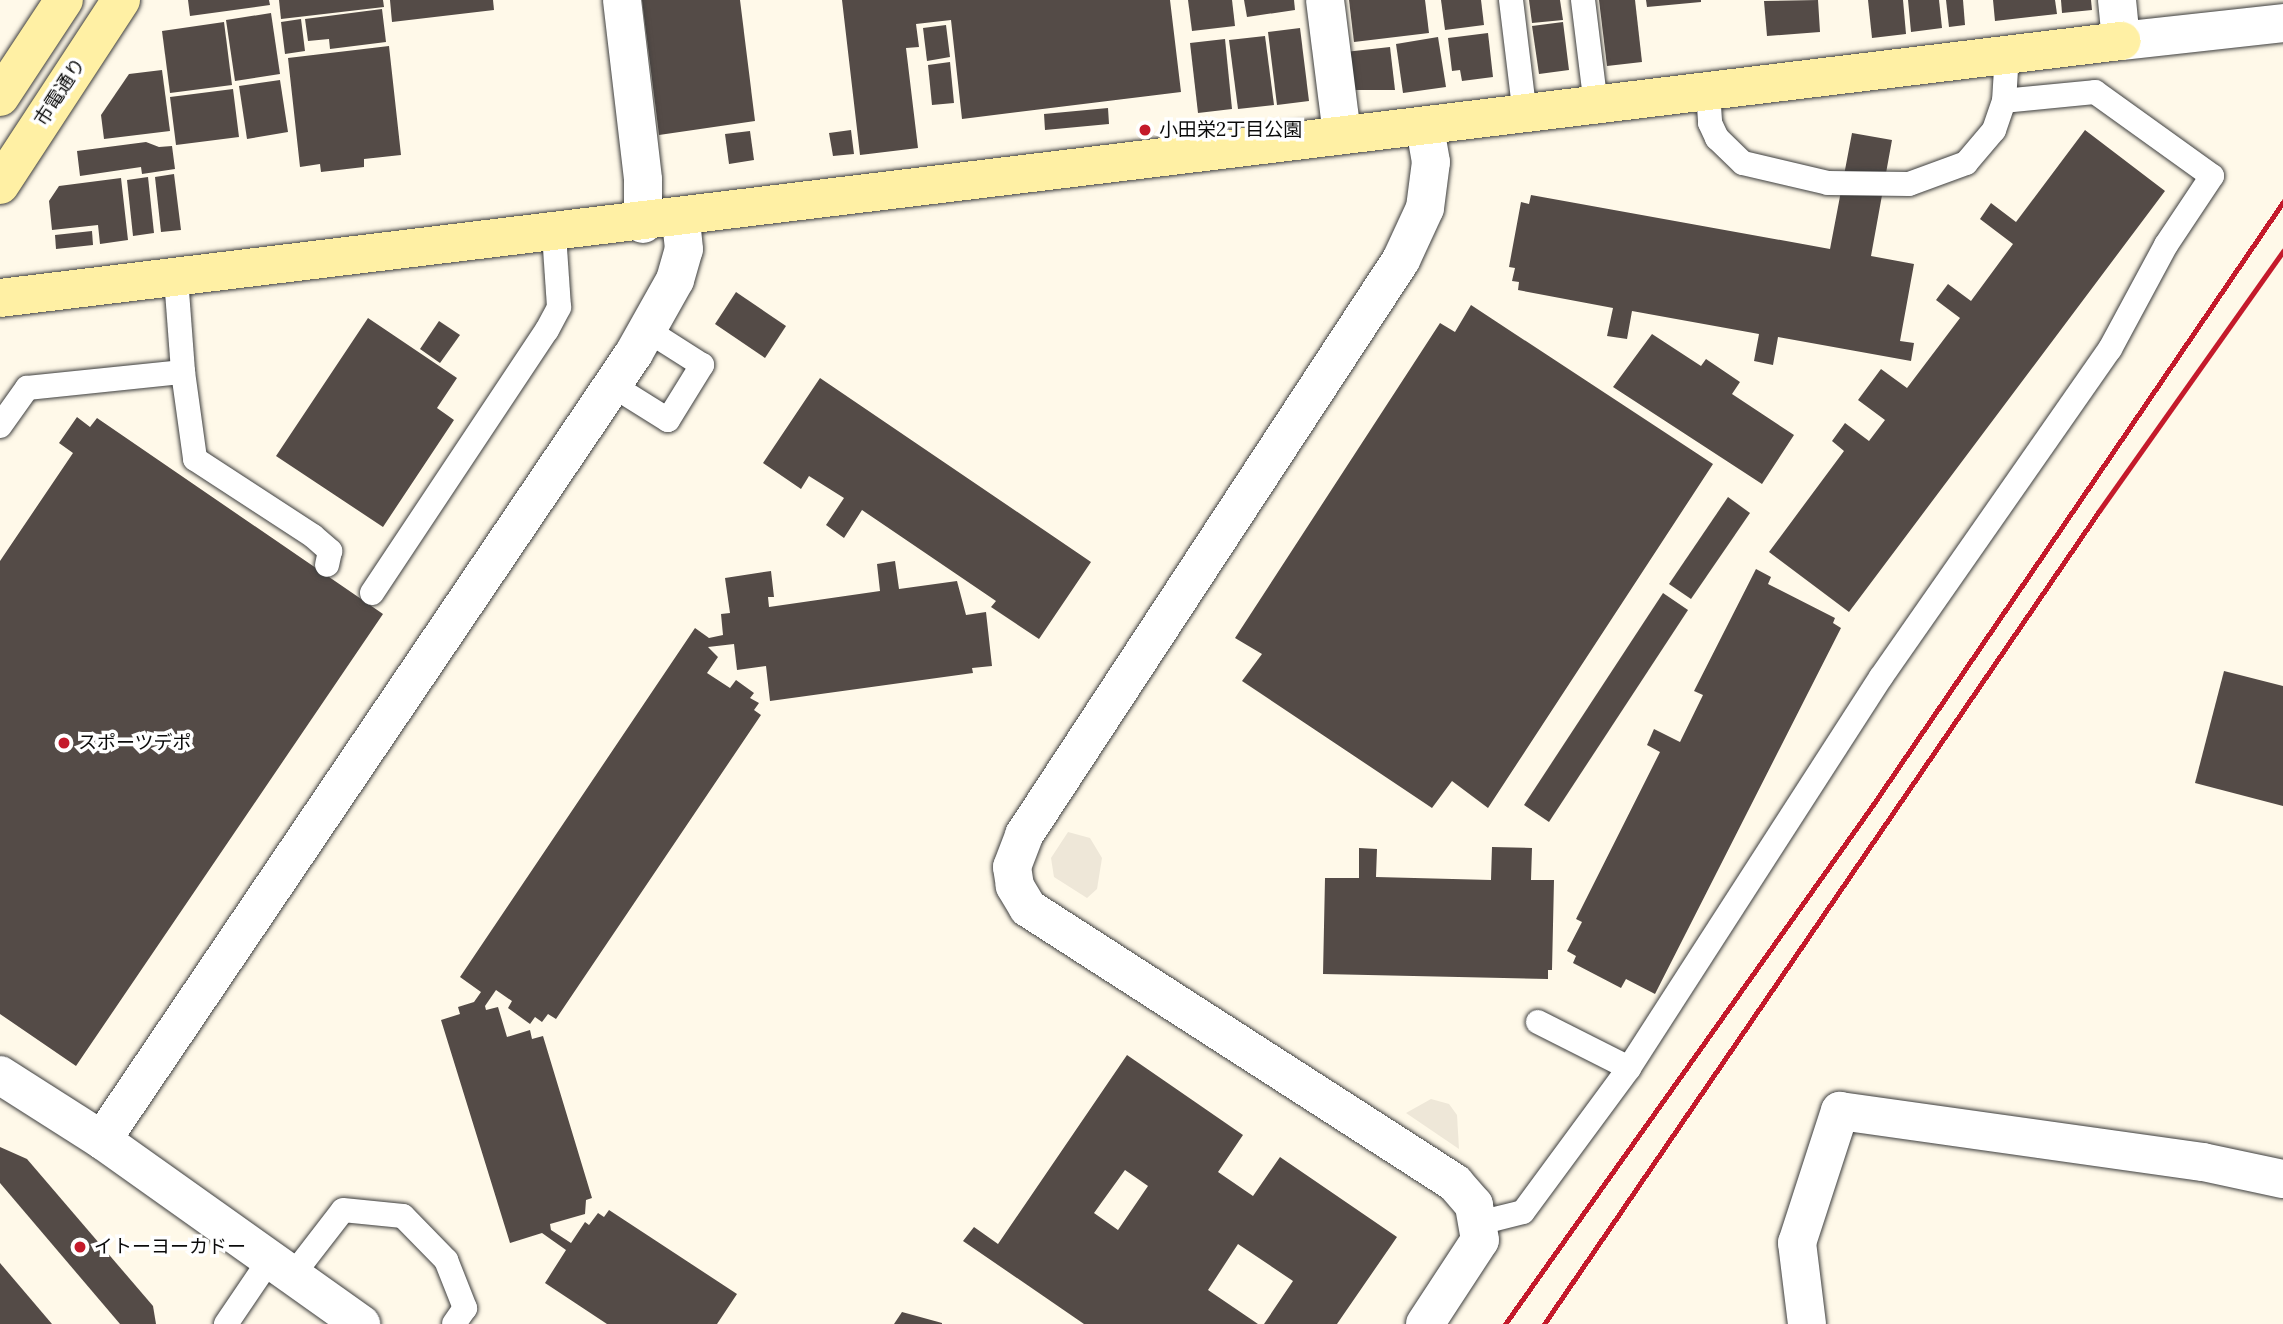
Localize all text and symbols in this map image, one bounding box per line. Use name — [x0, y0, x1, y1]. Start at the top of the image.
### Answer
street label: 市電通り — [30, 54, 90, 130]
place label: 小田栄2丁目公園 — [1159, 119, 1302, 141]
marker: 小田栄2丁目公園 — [1137, 122, 1153, 138]
place label: スポーツデポ — [78, 732, 192, 754]
marker: スポーツデポ — [56, 735, 72, 751]
place label: イトーヨーカドー — [94, 1236, 246, 1258]
marker: イトーヨーカドー — [72, 1239, 88, 1255]

